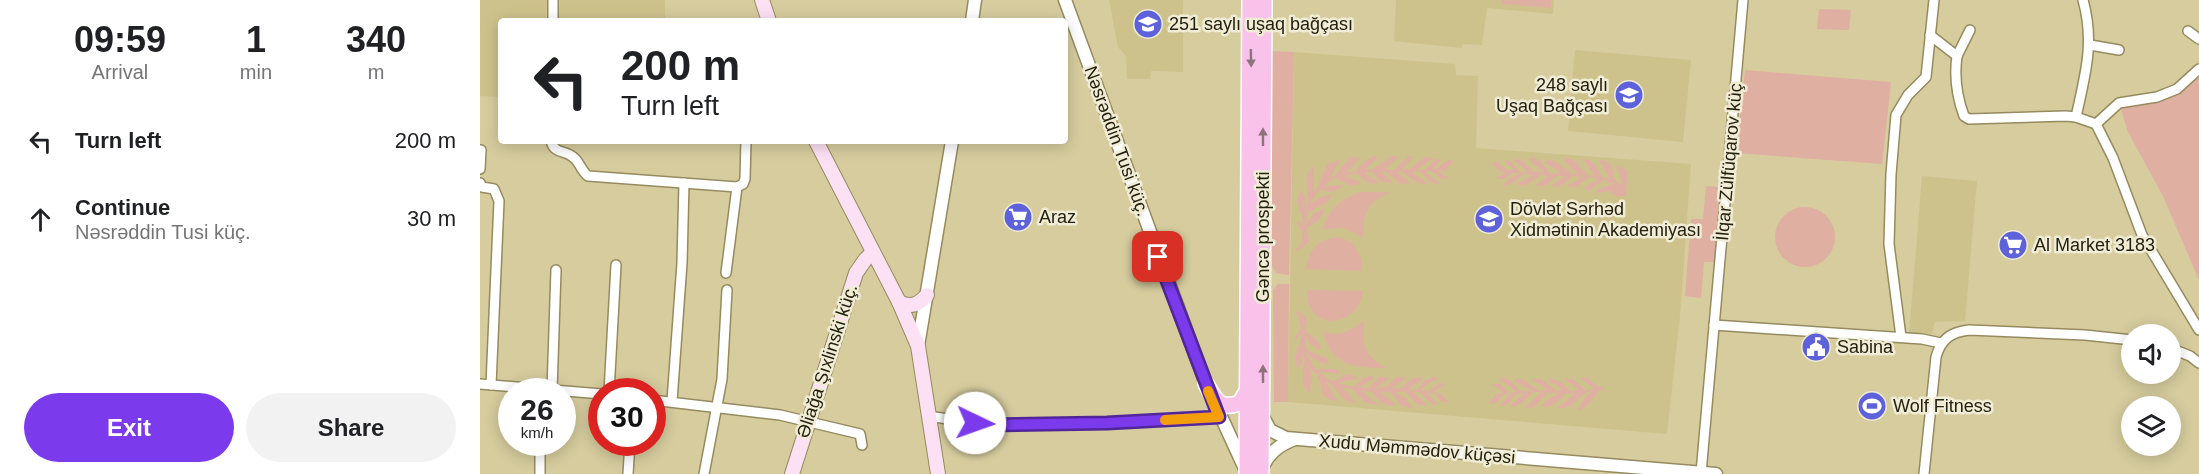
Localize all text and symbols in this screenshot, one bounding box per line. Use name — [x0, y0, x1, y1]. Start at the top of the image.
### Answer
school or university icon: 251 saylı uşaq bağçası — [1132, 8, 1164, 40]
place label: 251 saylı uşaq bağçası — [1169, 14, 1353, 34]
text: 09:59 — [74, 19, 166, 60]
text: 1 — [246, 19, 266, 60]
text: 340 — [346, 19, 406, 60]
icon: left — [522, 42, 600, 120]
text: 200 m — [621, 42, 740, 89]
one-way arrow — [1246, 49, 1255, 68]
text: Arrival — [92, 61, 148, 83]
text: min — [240, 61, 272, 83]
text: m — [368, 61, 384, 83]
street label: Nəsrəddin Tusi küç. — [1081, 63, 1153, 219]
place label: 248 saylı Uşaq Bağçası — [1496, 75, 1608, 116]
school or university icon: 248 saylı Uşaq Bağçası — [1613, 79, 1645, 111]
street label: İlqar Zülfüqarov küç — [1712, 82, 1746, 242]
text: Turn left — [621, 91, 719, 121]
icon: left — [24, 125, 57, 158]
one-way arrow — [1258, 127, 1268, 146]
text: Turn left — [75, 128, 161, 153]
text: 200 m — [395, 128, 456, 153]
street label: Gəncə prospekti — [1253, 171, 1273, 303]
text: Continue — [75, 195, 170, 220]
place label: Dövlət Sərhəd Xidmətinin Akademiyası — [1510, 199, 1701, 240]
supermarket icon: Araz — [1002, 201, 1034, 233]
icon: ahead — [24, 203, 57, 236]
school or university icon: Dövlət Sərhəd Xidmətinin Akademiyası — [1473, 203, 1505, 235]
text: 30 m — [407, 206, 456, 231]
place label: Araz — [1039, 207, 1076, 227]
text: Nəsrəddin Tusi küç. — [75, 221, 251, 243]
supermarket icon: Al Market 3183 — [1997, 229, 2029, 261]
pin — [1132, 231, 1183, 282]
place label: Al Market 3183 — [2034, 235, 2155, 255]
icon: arrive — [1141, 240, 1174, 273]
street label: Əliağa Şıxlinski küç. — [793, 282, 861, 440]
map controls — [2121, 324, 2181, 456]
button: sound — [2121, 324, 2181, 384]
public building icon: Sabina — [1800, 331, 1832, 363]
place label: Sabina — [1837, 337, 1894, 357]
one-way arrow — [1258, 364, 1268, 383]
speed limit sign: 30 — [588, 378, 666, 456]
sports icon: Wolf Fitness — [1856, 390, 1888, 422]
position arrow — [943, 391, 1007, 455]
button: Exit — [24, 393, 234, 462]
button: Share — [246, 393, 456, 462]
text: 26 — [520, 393, 554, 426]
place label: Wolf Fitness — [1893, 396, 1992, 416]
button: layers — [2121, 396, 2181, 456]
text: km/h — [521, 424, 553, 441]
street label: Xudu Məmmədov küçəsi — [1318, 430, 1516, 468]

